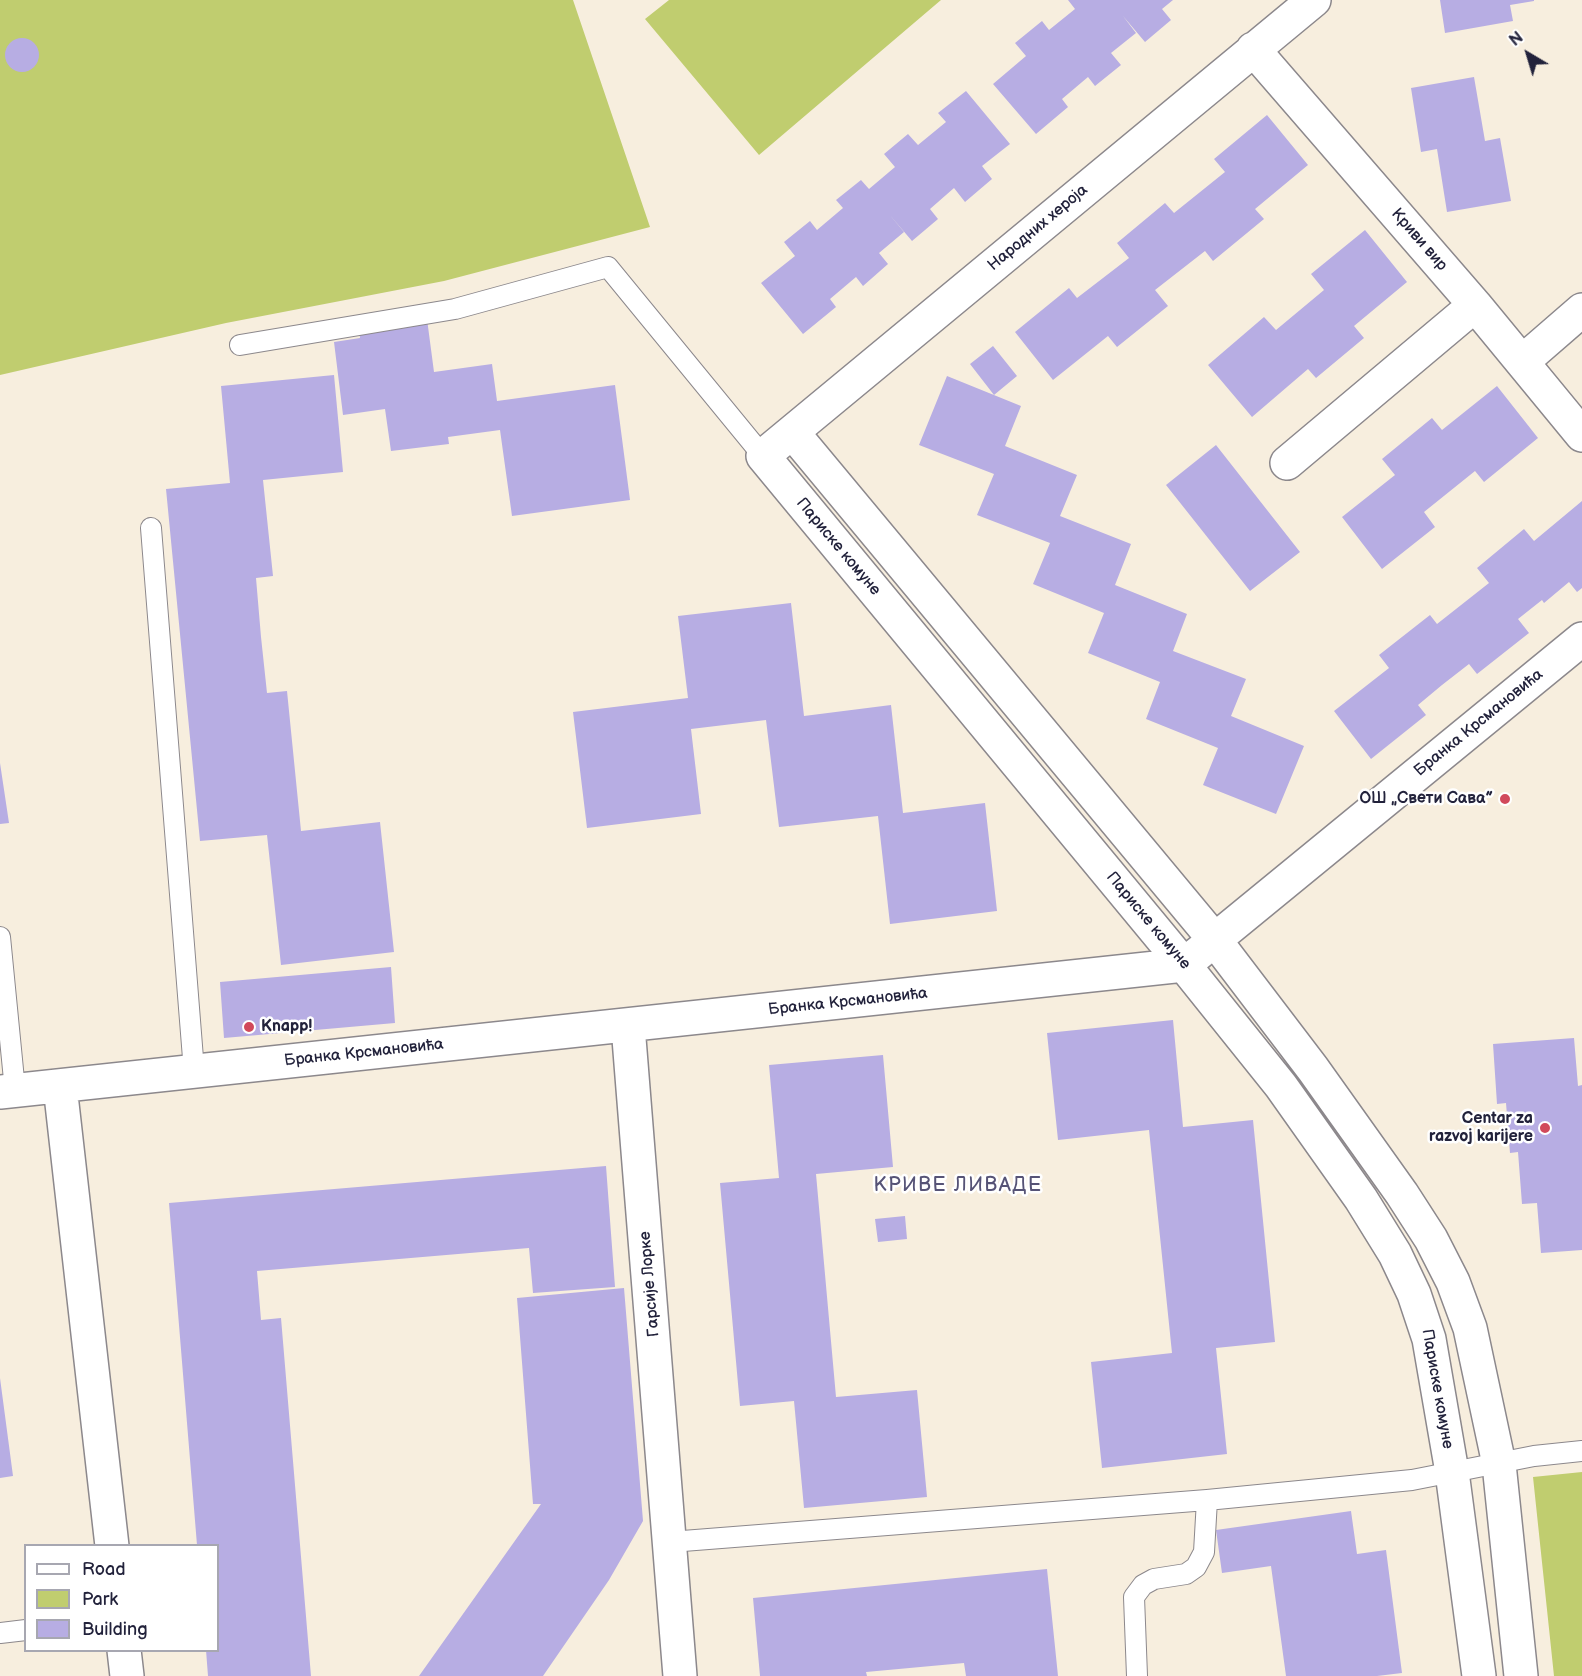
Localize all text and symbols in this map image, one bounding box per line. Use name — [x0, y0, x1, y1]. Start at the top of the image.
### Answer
north arrow — [1498, 24, 1558, 84]
text: N — [1506, 28, 1527, 51]
street label: Народних хероја — [984, 181, 1092, 275]
street label: Криви вир — [1387, 205, 1451, 275]
street label: Париске комуне — [792, 494, 884, 600]
street label: Бранка Крсмановића — [1411, 665, 1547, 781]
place label: ОШ „Свети Сава” — [1359, 789, 1493, 809]
marker: ОШ „Свети Сава” — [1498, 792, 1512, 806]
street label: Париске комуне — [1102, 868, 1194, 974]
street label: Бранка Крсмановића — [767, 984, 929, 1020]
place label: Knapp! — [261, 1017, 313, 1037]
marker: Knapp! — [242, 1020, 256, 1034]
street label: Бранка Крсмановића — [283, 1035, 445, 1071]
place label: Centar za razvoj karijere — [1429, 1109, 1533, 1147]
marker: Centar za razvoj karijere — [1538, 1121, 1552, 1135]
district label: КРИВЕ ЛИВАДЕ — [874, 1174, 1042, 1198]
street label: Гарсије Лорке — [636, 1230, 664, 1338]
street label: Париске комуне — [1417, 1328, 1457, 1450]
legend — [24, 1544, 219, 1652]
text: Road — [82, 1559, 126, 1580]
text: Park — [82, 1589, 118, 1610]
text: Building — [82, 1619, 148, 1640]

